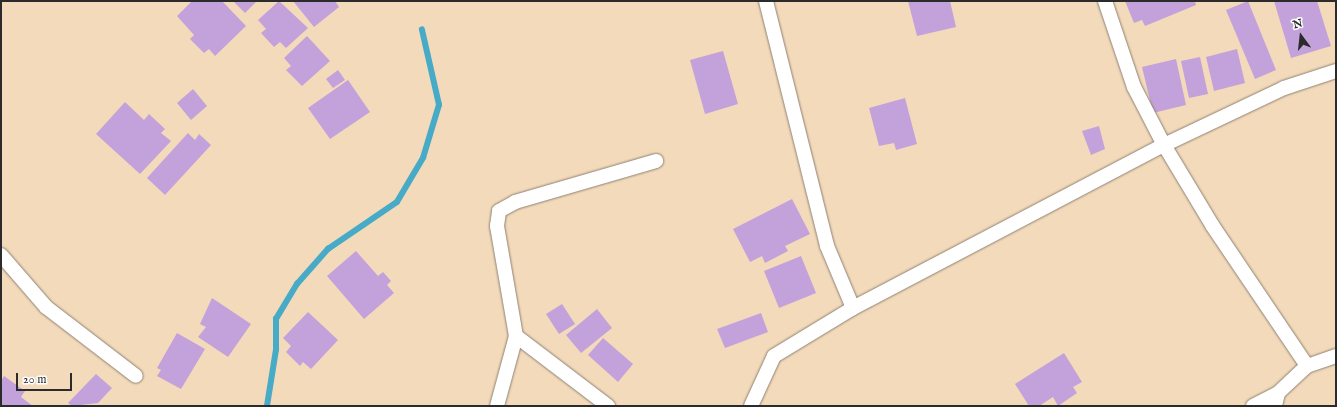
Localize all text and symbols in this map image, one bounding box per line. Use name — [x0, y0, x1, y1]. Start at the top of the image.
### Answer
north arrow — [1281, 16, 1321, 56]
text: N — [1291, 16, 1304, 32]
scale bar — [18, 365, 74, 391]
text: 20 m — [23, 372, 46, 387]

